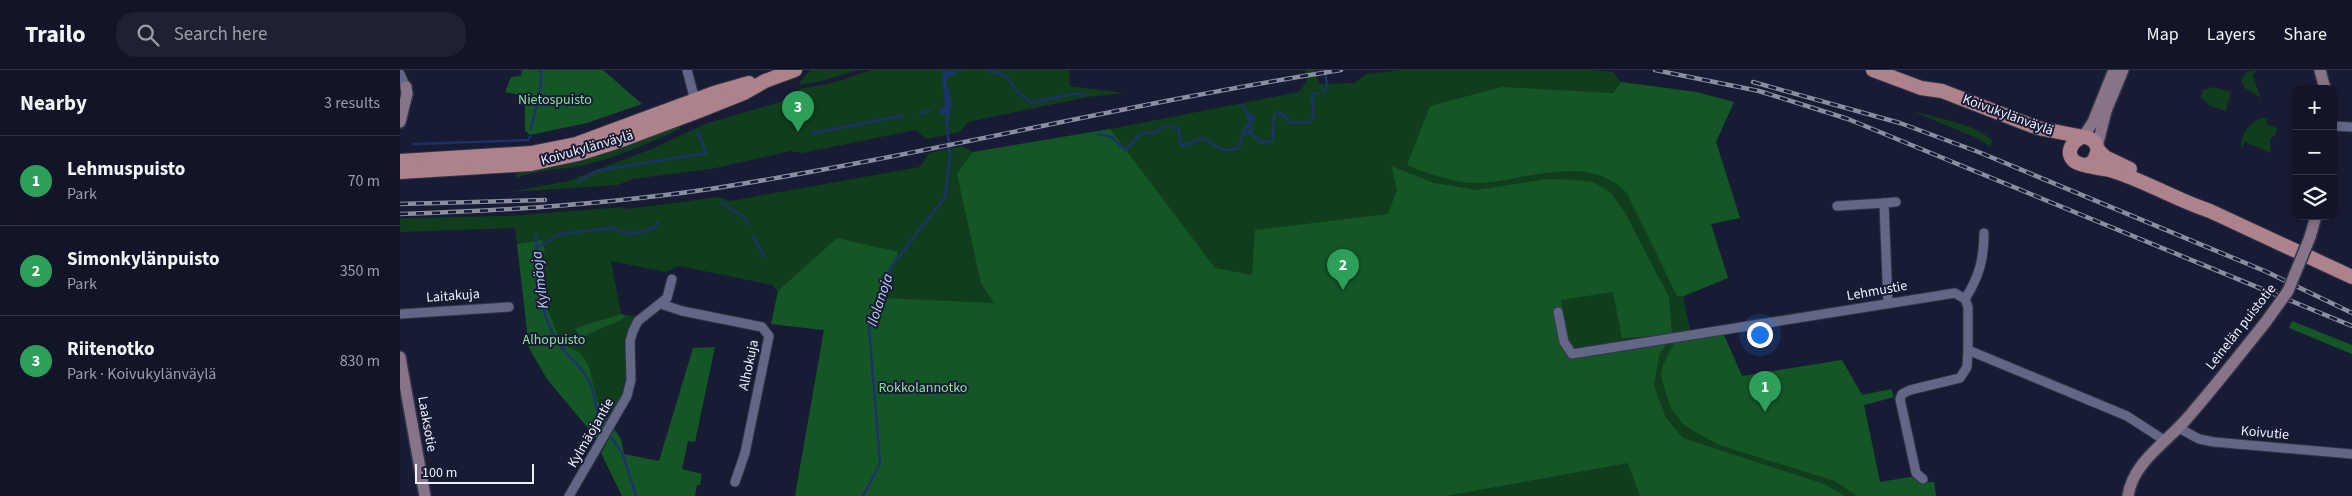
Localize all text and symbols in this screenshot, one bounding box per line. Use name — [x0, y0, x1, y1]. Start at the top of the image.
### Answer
search box — [116, 12, 466, 57]
text: Trailo — [25, 17, 86, 52]
icon: search — [134, 21, 162, 49]
text: Search here — [174, 21, 267, 48]
text: Map — [2147, 22, 2179, 47]
text: Layers — [2207, 22, 2256, 47]
text: Share — [2284, 22, 2327, 47]
map controls — [2292, 85, 2337, 220]
button: + — [2292, 85, 2337, 130]
text: Nearby — [20, 88, 87, 118]
street label: Koivukylänväylä — [1960, 89, 2056, 141]
park label: Nietospuisto — [518, 90, 592, 110]
pin: 3 — [782, 91, 814, 132]
text: 3 results — [324, 92, 380, 114]
street label: Koivukylänväylä — [538, 125, 636, 171]
button: − — [2292, 130, 2337, 175]
text: Lehmuspuisto — [67, 156, 185, 183]
text: 1 — [32, 170, 40, 192]
text: 70 m — [348, 170, 380, 192]
button: layers — [2292, 175, 2337, 220]
text: Park — [67, 183, 97, 205]
text: Simonkylänpuisto — [67, 246, 220, 273]
pin: 2 — [1327, 249, 1359, 290]
water label: Kylmäoja — [526, 250, 554, 310]
text: 2 — [32, 260, 40, 282]
text: 350 m — [340, 260, 380, 282]
water label: Ilolanoja — [862, 271, 898, 329]
text: Park — [67, 273, 97, 295]
street label: Lehmustie — [1845, 276, 1909, 306]
street label: Leinelän puistotie — [2201, 280, 2281, 374]
street label: Laitakuja — [426, 284, 480, 308]
your location — [1747, 322, 1773, 348]
park label: Alhopuisto — [523, 330, 585, 350]
text: Riitenotko — [67, 336, 155, 363]
street label: Alhokuja — [734, 338, 764, 392]
text: 3 — [32, 350, 40, 372]
text: 830 m — [340, 350, 380, 372]
text: Park · Koivukylänväylä — [67, 363, 216, 385]
pin: 1 — [1749, 371, 1781, 412]
park label: Rokkolannotko — [879, 378, 967, 398]
street label: Kylmäojantie — [563, 394, 619, 472]
street label: Laaksotie — [412, 395, 442, 453]
street label: Koivutie — [2240, 421, 2290, 445]
scale bar — [415, 461, 534, 484]
text: 100 m — [422, 463, 457, 483]

